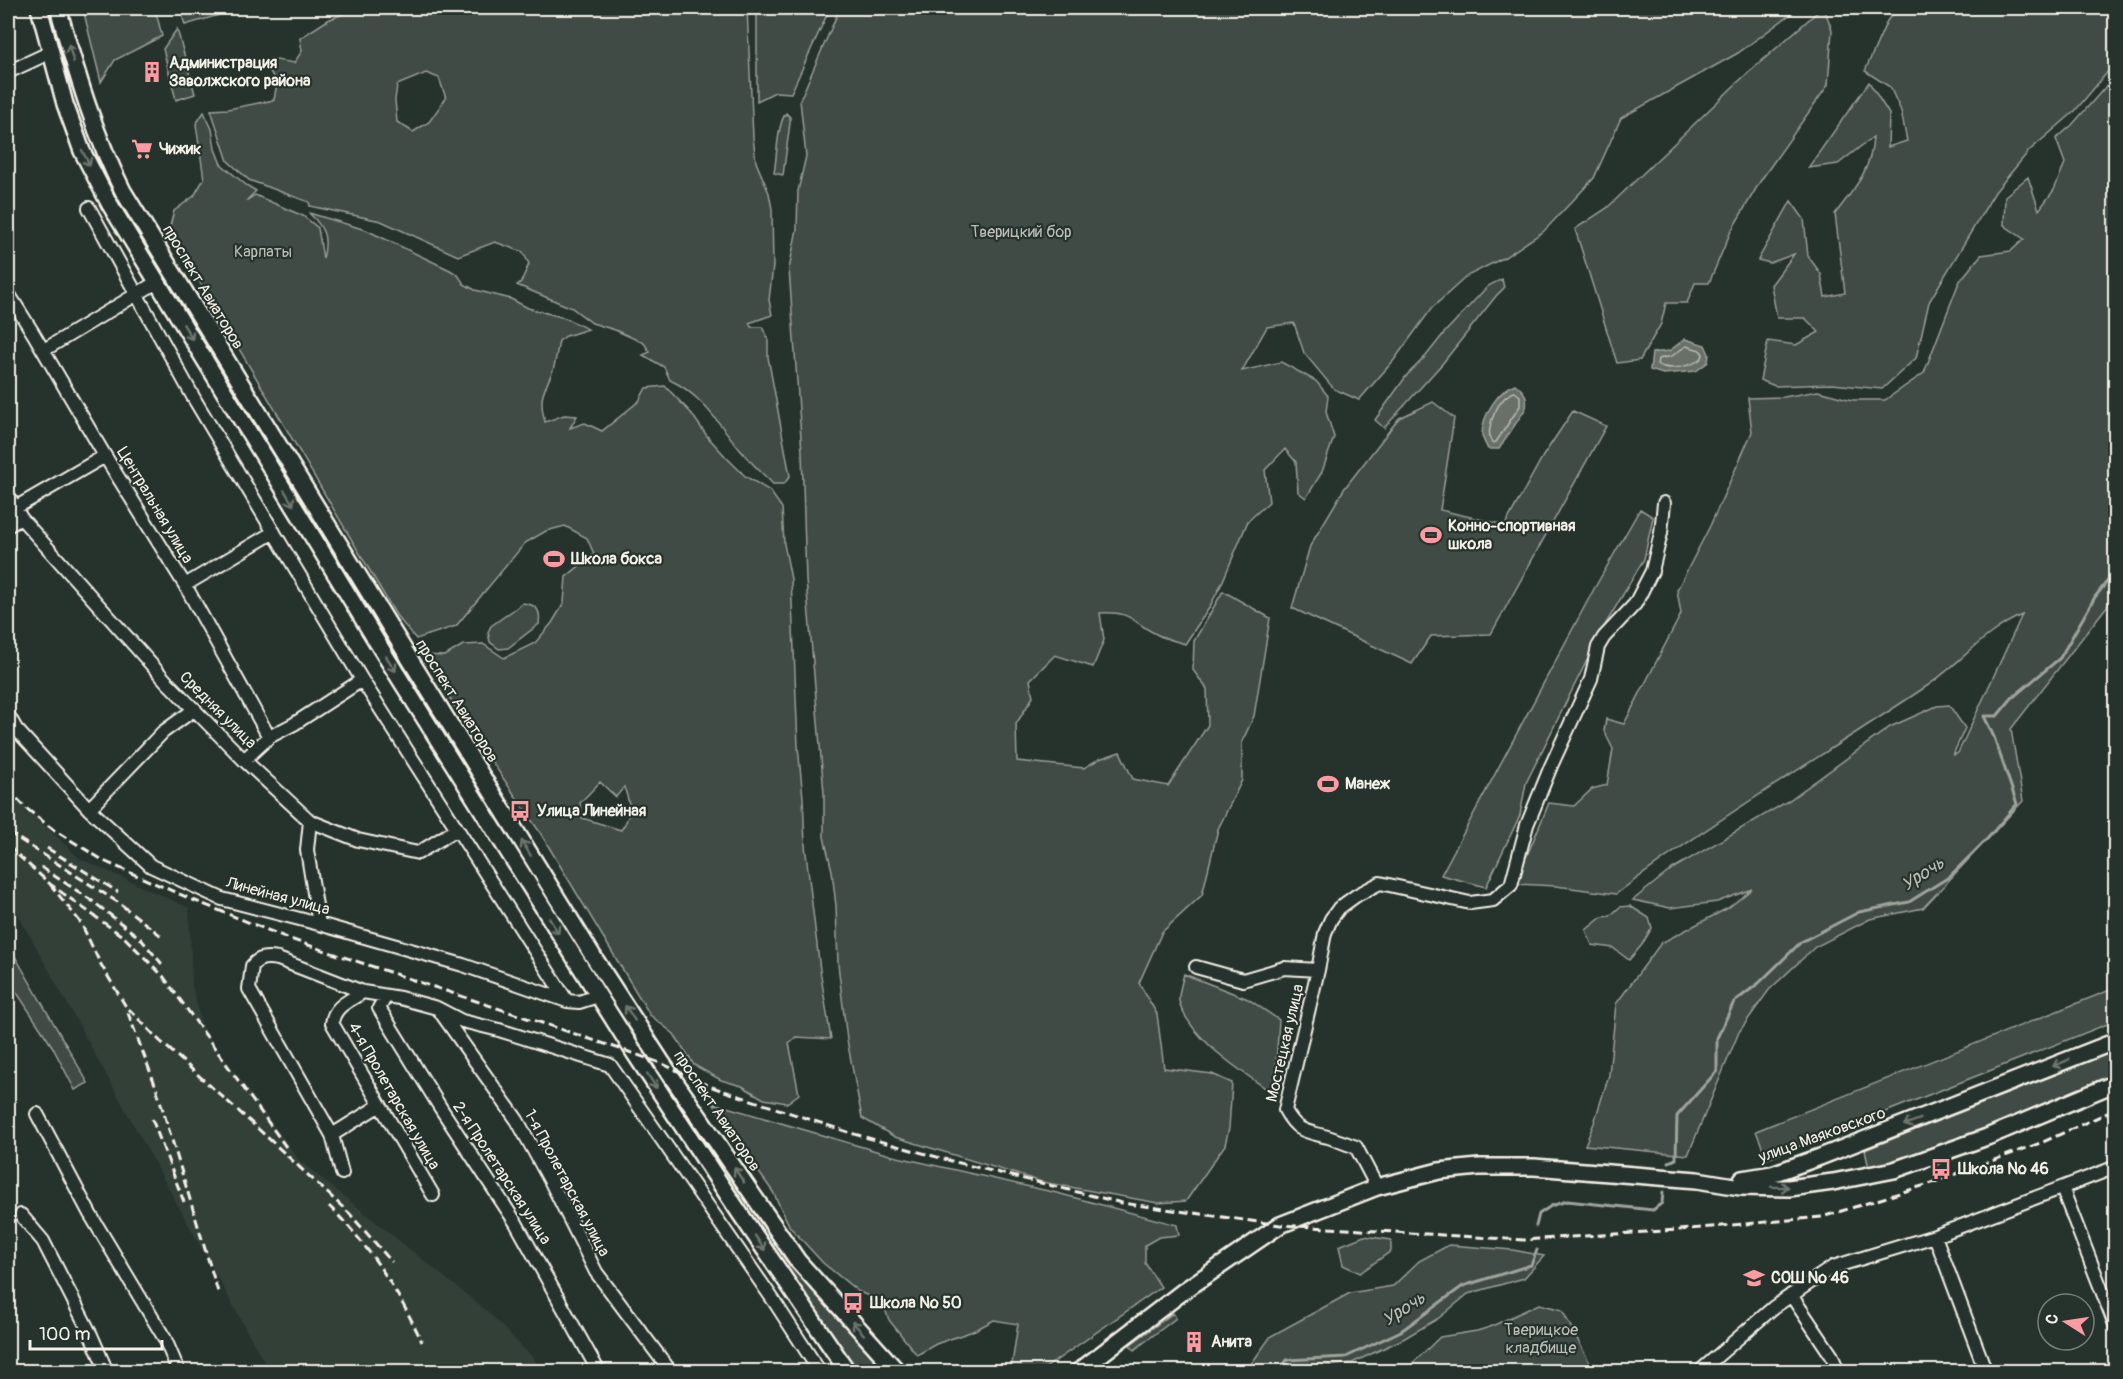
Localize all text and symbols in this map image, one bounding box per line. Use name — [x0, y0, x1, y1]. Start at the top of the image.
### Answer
one-way arrow — [65, 44, 76, 63]
place label: Администрация Заволжского района — [169, 53, 311, 91]
building icon: Администрация Заволжского района — [140, 60, 164, 84]
supermarket icon: Чижик — [130, 137, 154, 161]
place label: Чижик — [159, 139, 201, 159]
one-way arrow — [81, 149, 92, 167]
street label: проспект Авиаторов — [158, 221, 248, 353]
park label: Тверицкий бор — [970, 222, 1072, 242]
park label: Карпаты — [234, 242, 292, 262]
one-way arrow — [182, 323, 194, 340]
street label: Центральная улица — [112, 443, 198, 567]
one-way arrow — [284, 489, 296, 506]
place label: Конно-спортивная школа — [1448, 516, 1576, 554]
sports icon: Конно-спортивная школа — [1419, 523, 1443, 547]
sports icon: Школа бокса — [542, 547, 566, 571]
place label: Школа бокса — [570, 549, 662, 569]
street label: проспект Авиаторов — [411, 636, 503, 766]
one-way arrow — [386, 655, 398, 672]
street label: Средняя улица — [175, 667, 261, 753]
sports icon: Манеж — [1316, 772, 1340, 796]
place label: Манеж — [1345, 774, 1391, 794]
bus stop icon: Улица Линейная — [508, 799, 532, 823]
place label: Улица Линейная — [537, 801, 647, 821]
one-way arrow — [520, 840, 532, 857]
water label: Урочь — [1897, 851, 1949, 896]
street label: Линейная улица — [223, 872, 332, 919]
one-way arrow — [549, 917, 561, 934]
street label: Мостецкая улица — [1262, 982, 1308, 1104]
one-way arrow — [624, 1005, 636, 1022]
street label: 4-я Пролетарская улица — [344, 1019, 444, 1173]
street label: проспект Авиаторов — [669, 1047, 765, 1175]
one-way arrow — [2053, 1058, 2071, 1069]
one-way arrow — [647, 1072, 659, 1089]
street label: 2-я Пролетарская улица — [448, 1098, 556, 1248]
street label: улица Маяковского — [1755, 1103, 1889, 1168]
street label: 1-я Пролетарская улица — [520, 1106, 614, 1260]
one-way arrow — [1904, 1117, 1922, 1128]
bus stop icon: Школа № 46 — [1929, 1157, 1953, 1181]
place label: Школа № 46 — [1957, 1159, 2049, 1179]
one-way arrow — [733, 1167, 745, 1183]
one-way arrow — [1769, 1182, 1789, 1193]
one-way arrow — [754, 1235, 766, 1251]
school or university icon: СОШ № 46 — [1742, 1266, 1766, 1290]
place label: СОШ № 46 — [1771, 1268, 1849, 1288]
water label: Урочь — [1378, 1286, 1430, 1331]
bus stop icon: Школа № 50 — [841, 1291, 865, 1315]
north arrow — [2036, 1292, 2096, 1352]
place label: Школа № 50 — [869, 1293, 962, 1313]
text: С — [2041, 1312, 2063, 1326]
scale bar — [30, 1313, 162, 1351]
park label: Тверицкое кладбище — [1504, 1320, 1578, 1358]
one-way arrow — [851, 1321, 865, 1336]
text: 100 m — [39, 1323, 91, 1346]
building icon: Анита — [1182, 1330, 1206, 1354]
place label: Анита — [1211, 1332, 1253, 1352]

